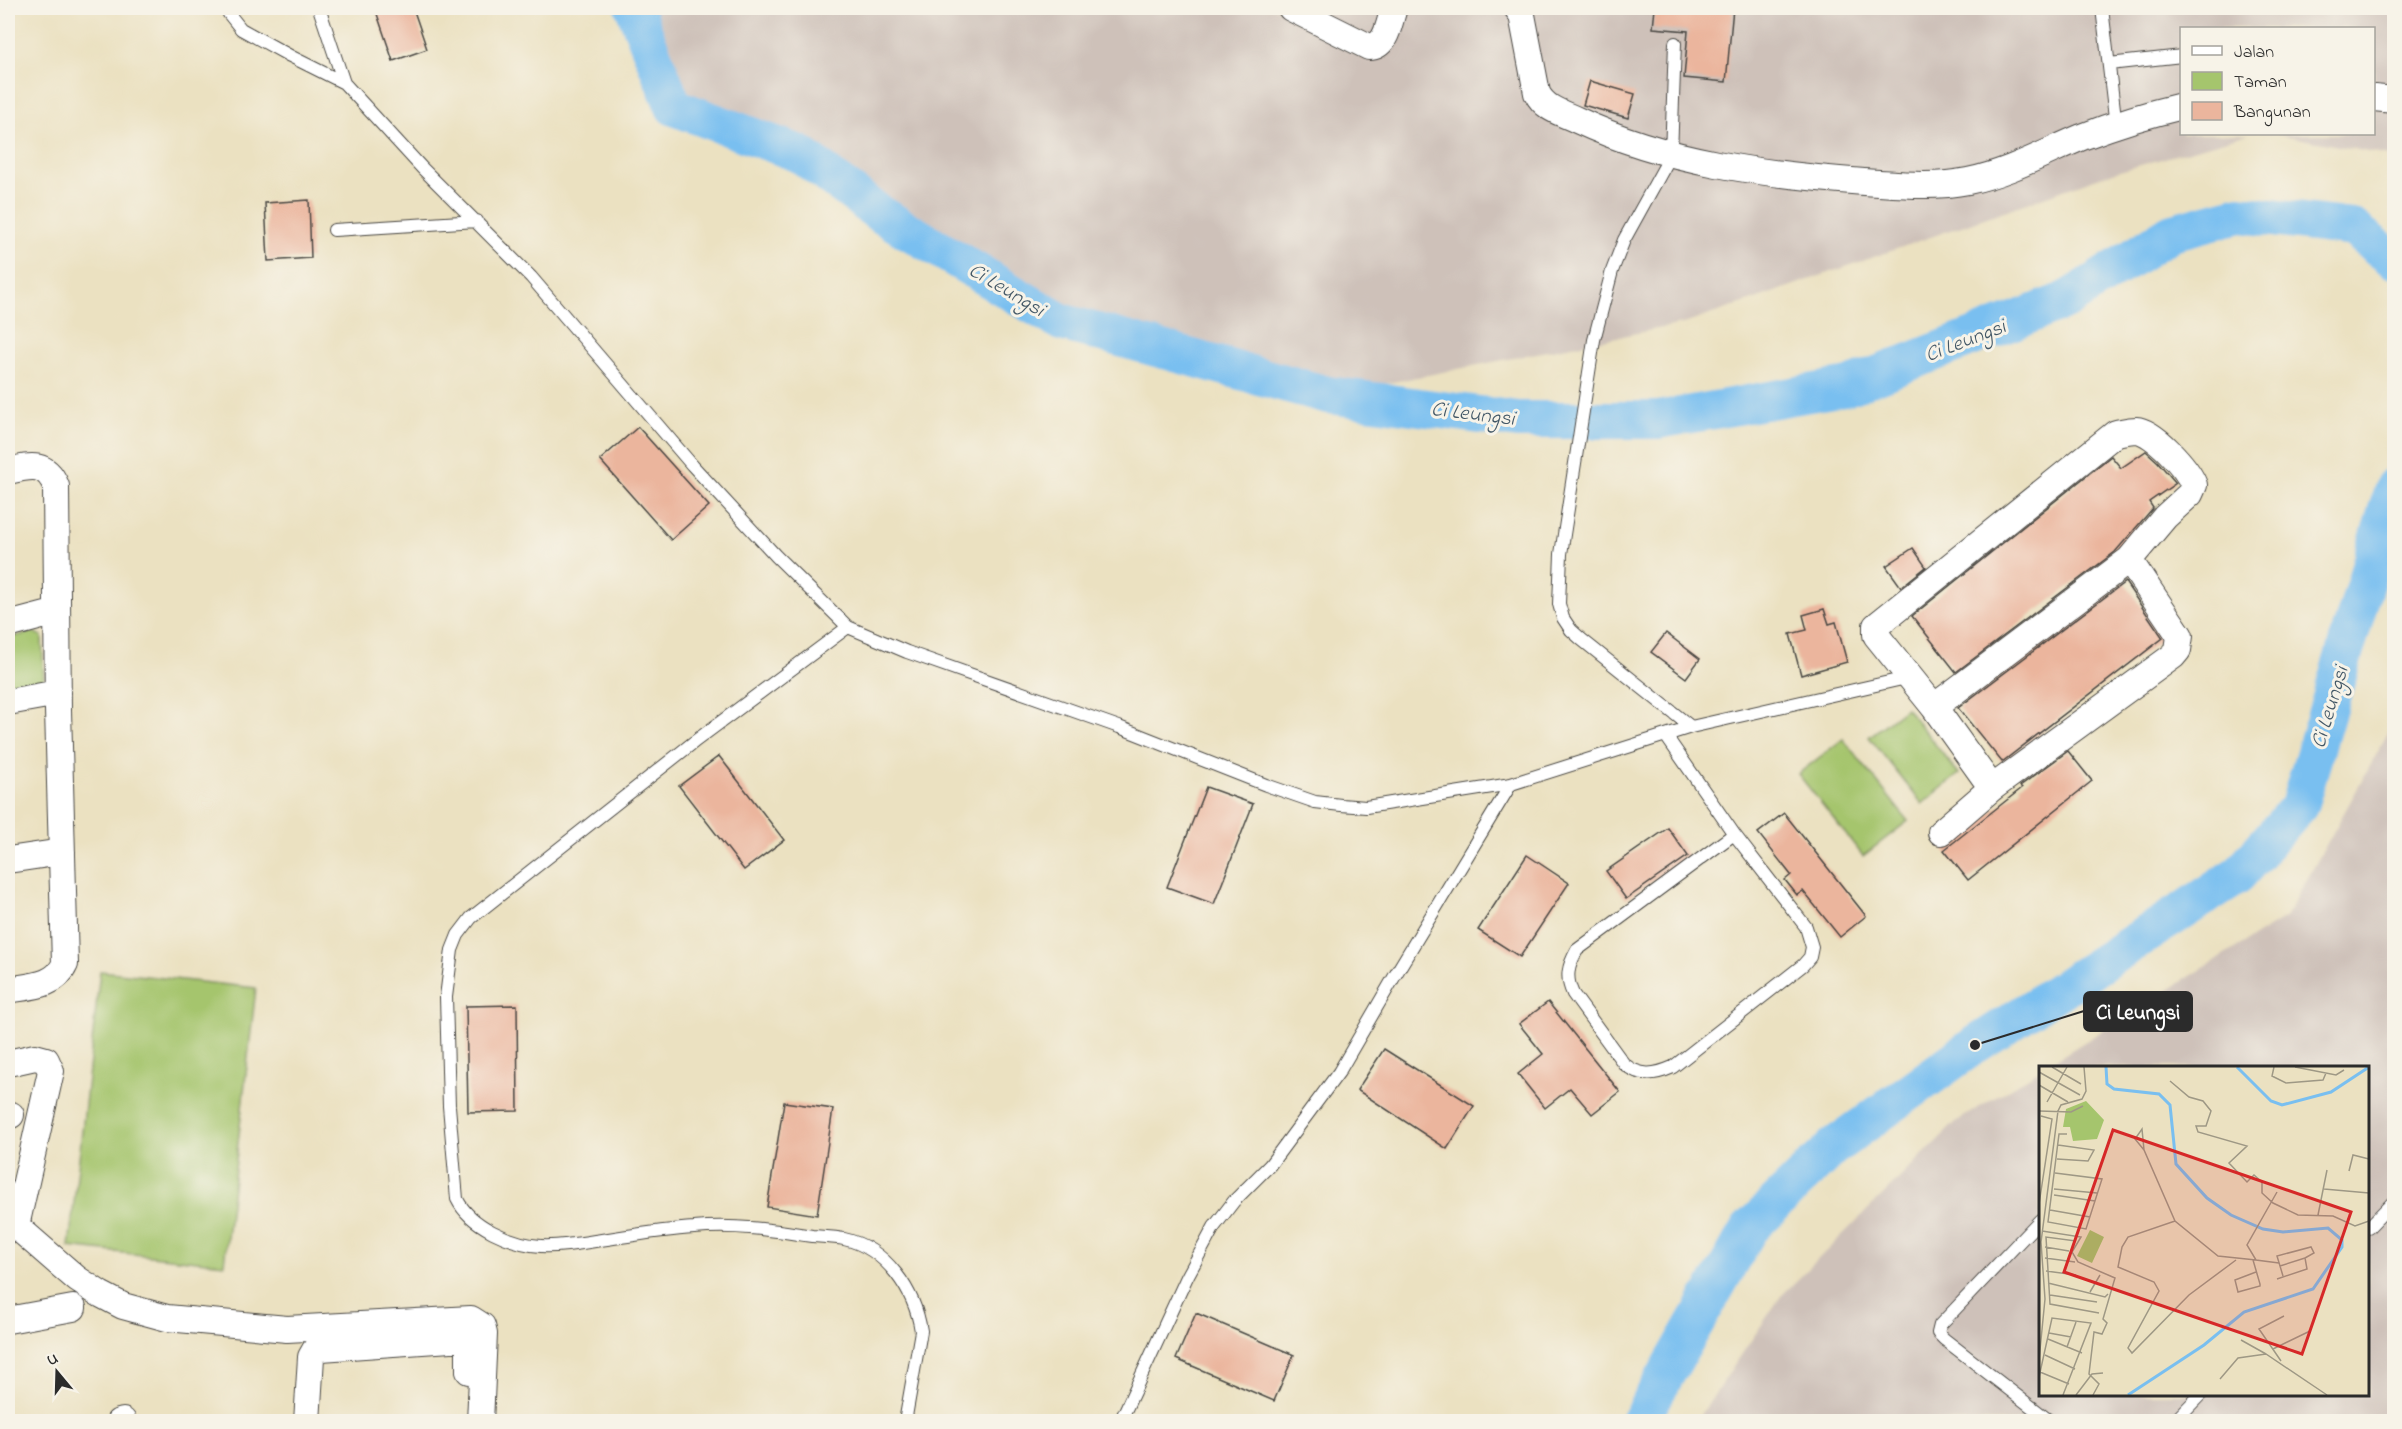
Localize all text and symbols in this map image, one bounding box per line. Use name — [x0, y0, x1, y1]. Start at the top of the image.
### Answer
legend — [2180, 27, 2375, 135]
text: Jalan — [2234, 40, 2274, 66]
text: Taman — [2234, 70, 2287, 96]
text: Bangunan — [2233, 100, 2311, 127]
water label: Ci Leungsi — [962, 256, 1052, 327]
water label: Ci Leungsi — [1921, 312, 2013, 372]
water label: Ci Leungsi — [1429, 395, 1518, 436]
water label: Ci Leungsi — [2304, 661, 2359, 752]
callout: Ci Leungsi — [2084, 992, 2192, 1031]
text: Ci Leungsi — [2096, 999, 2180, 1031]
inset map — [2039, 1066, 2369, 1396]
north arrow — [27, 1342, 87, 1402]
text: U — [44, 1347, 61, 1373]

